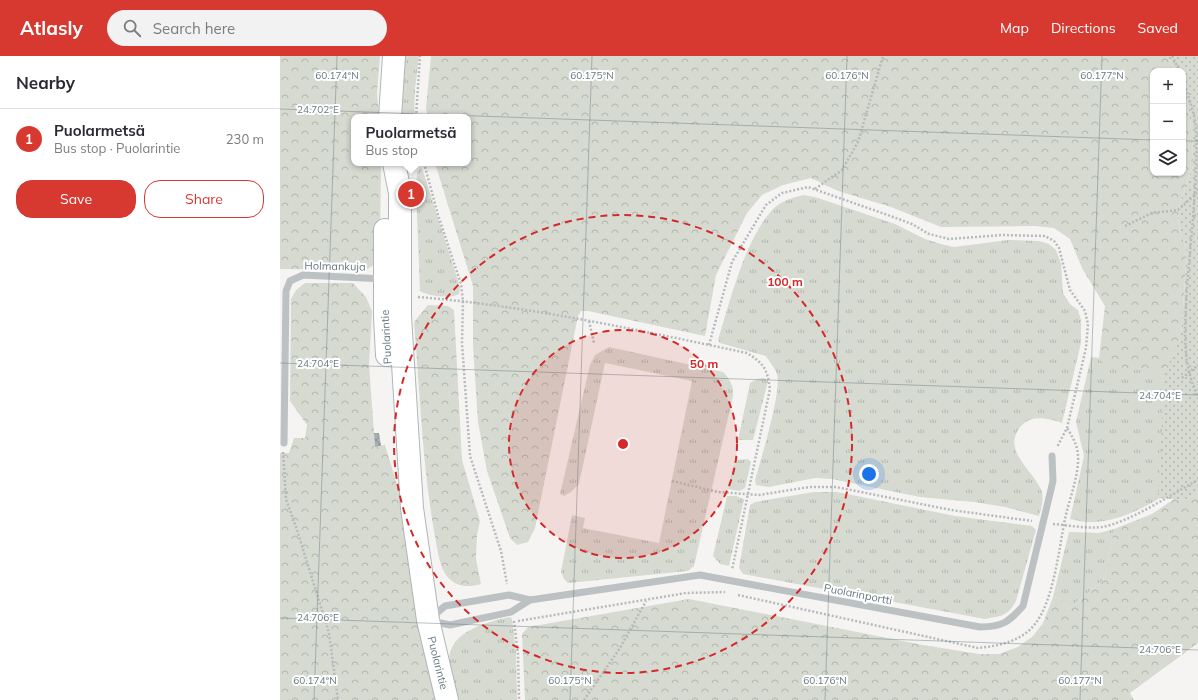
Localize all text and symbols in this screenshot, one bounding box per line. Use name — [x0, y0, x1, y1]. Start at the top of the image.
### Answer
search box — [107, 10, 387, 46]
text: Atlasly — [20, 16, 83, 40]
icon: search — [121, 17, 143, 39]
text: Search here — [153, 19, 235, 38]
text: Map — [1000, 19, 1029, 37]
text: Directions — [1051, 19, 1116, 37]
text: Saved — [1138, 19, 1178, 37]
map controls — [1150, 68, 1186, 176]
button: + — [1150, 68, 1186, 104]
text: 60.174°N — [315, 69, 359, 82]
text: 60.175°N — [570, 69, 614, 82]
text: 60.176°N — [825, 69, 869, 82]
text: 60.177°N — [1080, 69, 1124, 82]
text: Nearby — [16, 72, 75, 93]
text: 24.702°E — [297, 103, 339, 116]
button: − — [1150, 104, 1186, 140]
popup — [351, 114, 471, 166]
text: Puolarmetsä — [54, 121, 145, 140]
text: Puolarmetsä — [366, 123, 456, 142]
text: 1 — [25, 131, 33, 147]
text: 230 m — [226, 131, 264, 147]
text: Bus stop · Puolarintie — [54, 140, 180, 156]
button: layers — [1150, 140, 1186, 176]
text: Bus stop — [366, 142, 418, 158]
pin: 1 — [398, 179, 424, 209]
button: Save — [16, 180, 136, 218]
button: Share — [144, 180, 264, 218]
street label: Holmankuja — [304, 258, 366, 274]
text: 100 m — [767, 274, 803, 289]
street label: Puolarintie — [378, 309, 394, 365]
text: 50 m — [690, 356, 718, 371]
text: 24.704°E — [297, 357, 339, 370]
text: 24.704°E — [1139, 389, 1181, 402]
centre of rings — [616, 437, 630, 451]
your location — [859, 464, 879, 484]
street label: Puolarinportti — [823, 581, 893, 607]
text: 24.706°E — [297, 611, 339, 624]
street label: Puolarintie — [425, 635, 451, 691]
text: 24.706°E — [1139, 643, 1181, 656]
text: 60.174°N — [293, 674, 337, 687]
text: 60.175°N — [548, 674, 592, 687]
text: 60.176°N — [803, 674, 847, 687]
text: 60.177°N — [1058, 674, 1102, 687]

